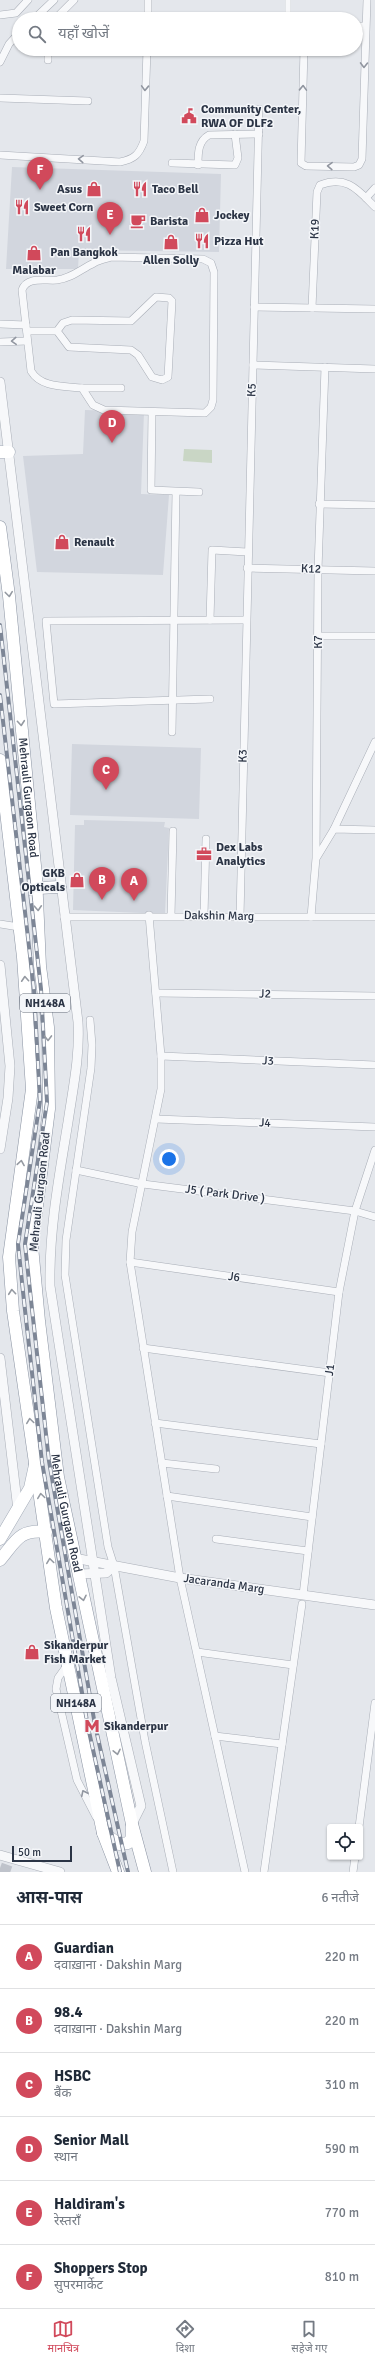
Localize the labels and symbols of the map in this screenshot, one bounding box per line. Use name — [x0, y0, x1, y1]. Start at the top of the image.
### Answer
one-way arrow — [360, 62, 368, 68]
one-way arrow — [141, 85, 150, 91]
one-way arrow — [298, 85, 307, 91]
place label: Community Center, RWA OF DLF2 — [201, 102, 301, 131]
public building icon: Community Center, RWA OF DLF2 — [180, 107, 198, 125]
one-way arrow — [78, 155, 84, 164]
pin: F — [27, 157, 53, 190]
one-way arrow — [327, 162, 333, 171]
shop icon: Asus — [85, 180, 103, 198]
restaurant icon: Taco Bell — [131, 180, 149, 198]
place label: Asus — [57, 182, 83, 197]
place label: Taco Bell — [152, 182, 199, 197]
restaurant icon: Sweet Corn — [13, 198, 31, 216]
place label: Sweet Corn — [34, 200, 94, 215]
pin: E — [97, 202, 123, 235]
shop icon: Jockey — [193, 206, 211, 224]
place label: Jockey — [214, 208, 250, 223]
cafe icon: Barista — [129, 212, 147, 230]
place label: Barista — [150, 214, 188, 229]
street label: K19 — [307, 219, 323, 239]
restaurant icon: Pan Bangkok — [75, 225, 93, 243]
restaurant icon: Pizza Hut — [193, 232, 211, 250]
shop icon: Allen Solly — [162, 233, 180, 251]
place label: Pizza Hut — [214, 234, 264, 249]
shop icon: Malabar — [25, 244, 43, 262]
place label: Pan Bangkok — [50, 245, 118, 260]
place label: Allen Solly — [143, 253, 199, 268]
place label: Malabar — [12, 263, 56, 278]
one-way arrow — [11, 337, 17, 346]
street label: K5 — [244, 383, 260, 397]
pin: D — [99, 410, 125, 443]
shop icon: Renault — [53, 533, 71, 551]
place label: Renault — [74, 535, 115, 550]
street label: K12 — [301, 561, 321, 577]
one-way arrow — [4, 591, 13, 597]
street label: K7 — [311, 635, 326, 649]
one-way arrow — [16, 720, 25, 726]
street label: Mehrauli Gurgaon Road — [15, 737, 42, 858]
street label: K3 — [235, 749, 251, 763]
pin: C — [93, 757, 119, 790]
place label: Dex Labs Analytics — [216, 840, 266, 869]
office icon: Dex Labs Analytics — [195, 845, 213, 863]
place label: GKB Opticals — [22, 866, 66, 895]
pin: B — [89, 867, 115, 900]
pin: A — [121, 868, 147, 901]
shop icon: GKB Opticals — [68, 871, 86, 889]
one-way arrow — [34, 905, 43, 911]
street label: Dakshin Marg — [184, 908, 254, 924]
one-way arrow — [20, 976, 29, 982]
street label: J2 — [259, 986, 271, 1002]
road number: NH148A — [20, 994, 70, 1012]
one-way arrow — [44, 1035, 52, 1041]
street label: J3 — [262, 1053, 274, 1069]
street label: J4 — [259, 1115, 272, 1131]
street label: Mehrauli Gurgaon Road — [26, 1131, 54, 1253]
your location — [159, 1149, 179, 1169]
one-way arrow — [16, 1160, 24, 1166]
street label: J5 ( Park Drive ) — [184, 1182, 266, 1206]
street label: J6 — [227, 1269, 241, 1285]
one-way arrow — [7, 1289, 16, 1295]
street label: J1 — [322, 1363, 338, 1377]
one-way arrow — [26, 1418, 35, 1424]
street label: Mehrauli Gurgaon Road — [48, 1453, 86, 1574]
one-way arrow — [37, 1493, 46, 1499]
one-way arrow — [46, 1558, 55, 1564]
street label: Jacaranda Marg — [183, 1571, 265, 1597]
one-way arrow — [78, 1594, 87, 1601]
place label: Sikanderpur Fish Market — [44, 1638, 108, 1667]
shop icon: Sikanderpur Fish Market — [23, 1643, 41, 1661]
road number: NH148A — [51, 1694, 101, 1712]
metro station icon: Sikanderpur — [83, 1717, 101, 1735]
place label: Sikanderpur — [104, 1719, 168, 1734]
one-way arrow — [112, 1749, 120, 1755]
one-way arrow — [81, 1790, 89, 1798]
scale bar — [12, 1844, 72, 1863]

